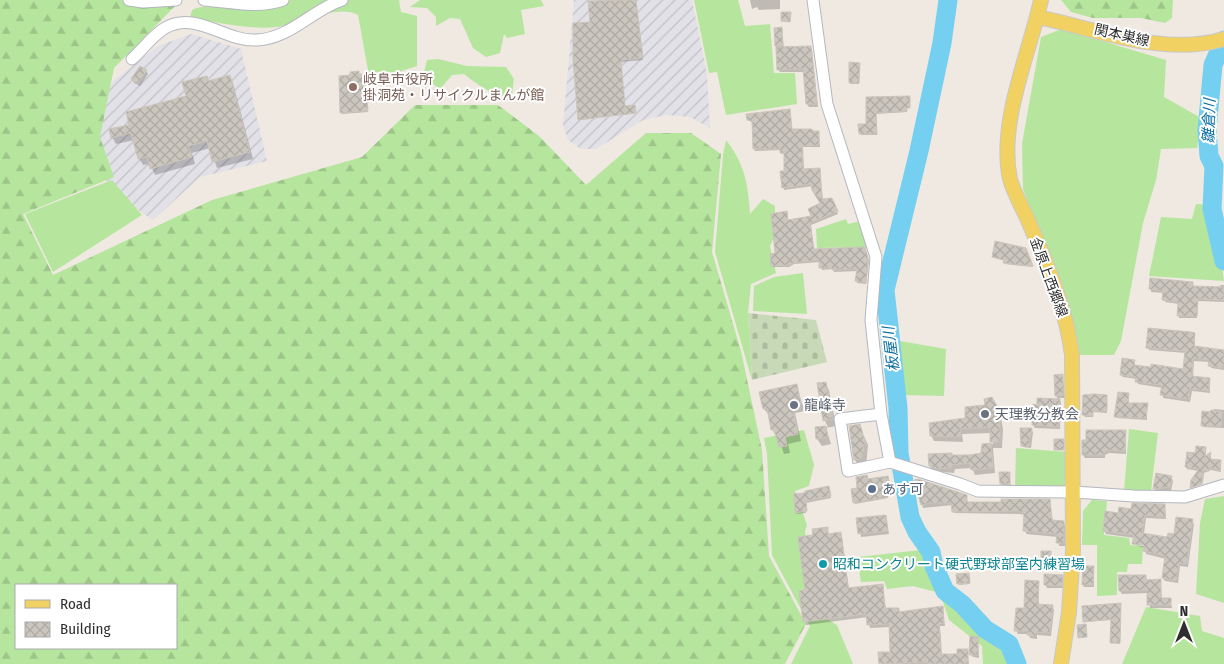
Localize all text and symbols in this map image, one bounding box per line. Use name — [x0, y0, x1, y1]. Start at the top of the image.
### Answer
street label: 関本巣線 — [1093, 21, 1151, 50]
place label: 岐阜市役所 掛洞苑・リサイクルまんが館 — [363, 71, 544, 104]
marker: 岐阜市役所 掛洞苑・リサイクルまんが館 — [347, 81, 359, 93]
water label: 雛倉川 — [1199, 96, 1219, 144]
street label: 金原上西郷線 — [1026, 235, 1071, 320]
water label: 板屋川 — [879, 324, 903, 372]
place label: 龍峰寺 — [804, 397, 846, 414]
marker: 龍峰寺 — [788, 399, 800, 411]
place label: 天理教分教会 — [995, 406, 1079, 423]
marker: 天理教分教会 — [979, 408, 991, 420]
place label: あす可 — [882, 481, 924, 498]
marker: あす可 — [866, 483, 878, 495]
place label: 昭和コンクリート硬式野球部室内練習場 — [833, 556, 1085, 573]
marker: 昭和コンクリート硬式野球部室内練習場 — [817, 558, 829, 570]
legend — [15, 584, 178, 649]
text: Road — [60, 595, 91, 613]
north arrow — [1159, 599, 1209, 649]
text: N — [1180, 603, 1188, 620]
text: Building — [60, 620, 111, 638]

